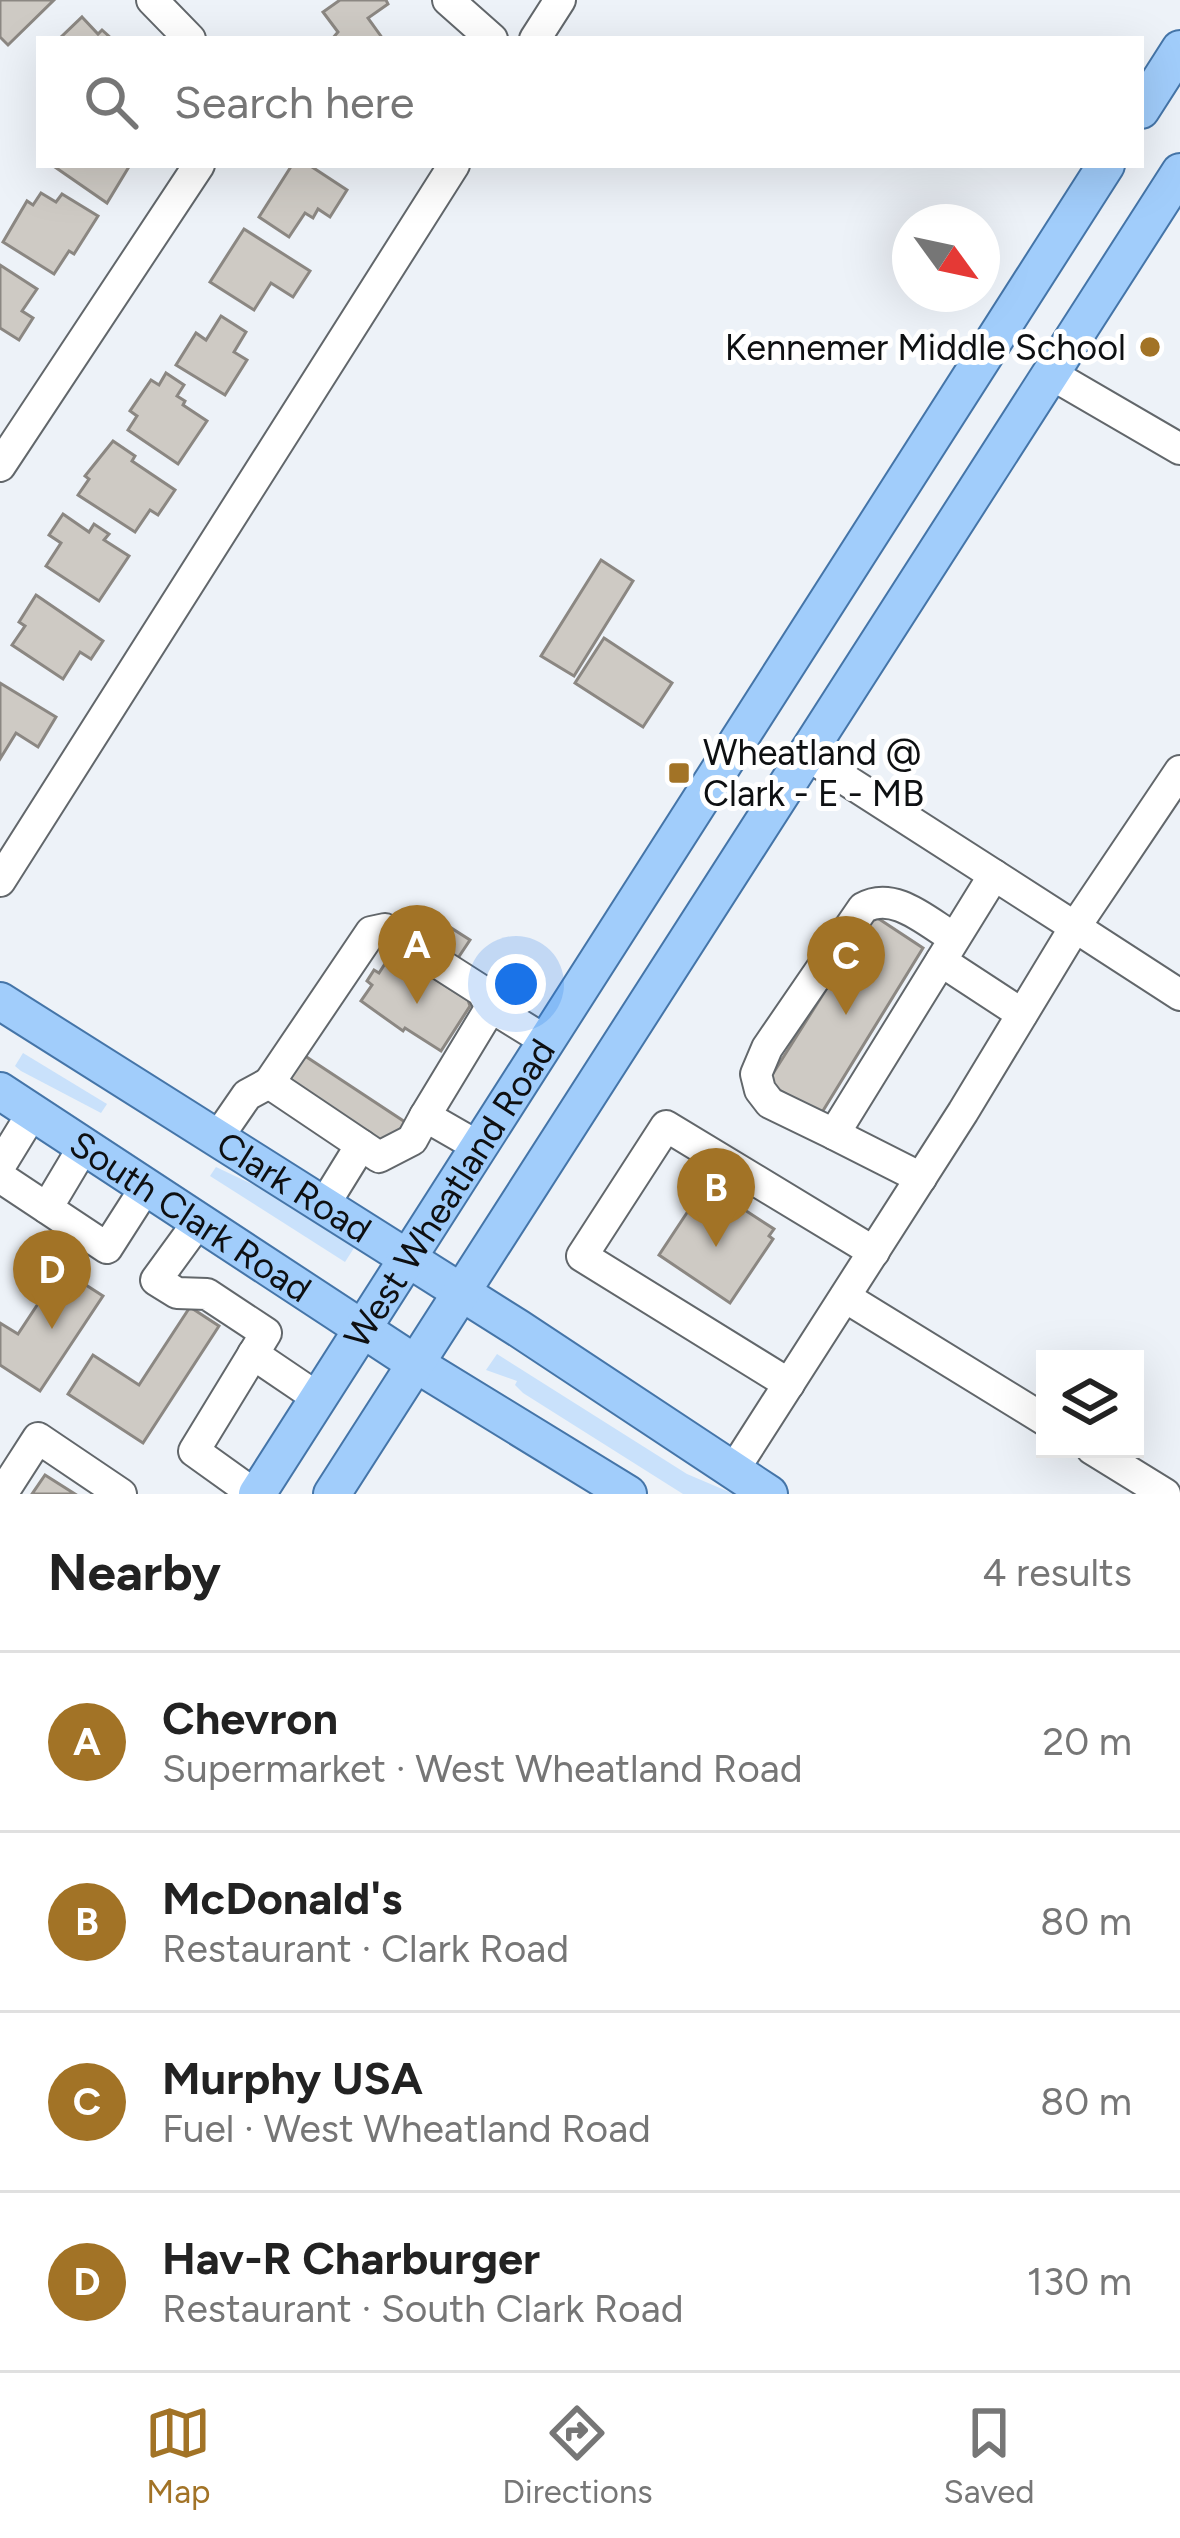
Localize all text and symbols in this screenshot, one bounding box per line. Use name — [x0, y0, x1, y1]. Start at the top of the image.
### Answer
search box — [36, 36, 1144, 168]
icon: search — [78, 69, 144, 135]
text: Search here — [174, 75, 414, 129]
north arrow — [892, 204, 1000, 312]
place label: Kennemer Middle School — [725, 326, 1126, 369]
marker: Kennemer Middle School — [1137, 334, 1163, 360]
place label: Wheatland @ Clark - E - MB — [703, 731, 924, 815]
marker: Wheatland @ Clark - E - MB — [666, 760, 692, 786]
pin: A — [378, 905, 456, 1004]
pin: C — [807, 916, 885, 1015]
your location — [486, 954, 546, 1014]
street label: West Wheatland Road — [335, 1031, 564, 1356]
street label: South Clark Road — [62, 1122, 319, 1311]
street label: Clark Road — [209, 1123, 379, 1252]
pin: B — [677, 1148, 755, 1247]
pin: D — [13, 1230, 91, 1329]
map controls — [1036, 1350, 1144, 1458]
button: layers — [1036, 1350, 1144, 1458]
text: Nearby — [48, 1542, 221, 1603]
text: 4 results — [982, 1549, 1132, 1596]
text: Chevron — [162, 1691, 338, 1745]
text: A — [73, 1718, 101, 1765]
text: 20 m — [1042, 1718, 1132, 1765]
text: Supermarket · West Wheatland Road — [162, 1745, 803, 1792]
text: McDonald's — [162, 1871, 402, 1925]
text: B — [75, 1898, 99, 1945]
text: 80 m — [1040, 1898, 1132, 1945]
text: Restaurant · Clark Road — [162, 1925, 569, 1972]
text: Murphy USA — [162, 2051, 423, 2105]
text: C — [73, 2078, 101, 2125]
text: 80 m — [1040, 2078, 1132, 2125]
text: Fuel · West Wheatland Road — [162, 2105, 651, 2152]
text: Hav-R Charburger — [162, 2231, 540, 2285]
text: D — [73, 2258, 101, 2305]
text: 130 m — [1027, 2258, 1132, 2305]
text: Restaurant · South Clark Road — [162, 2285, 684, 2332]
tab: Map — [145, 2400, 211, 2511]
tab: Directions — [502, 2400, 653, 2511]
tab: Saved — [944, 2400, 1035, 2511]

